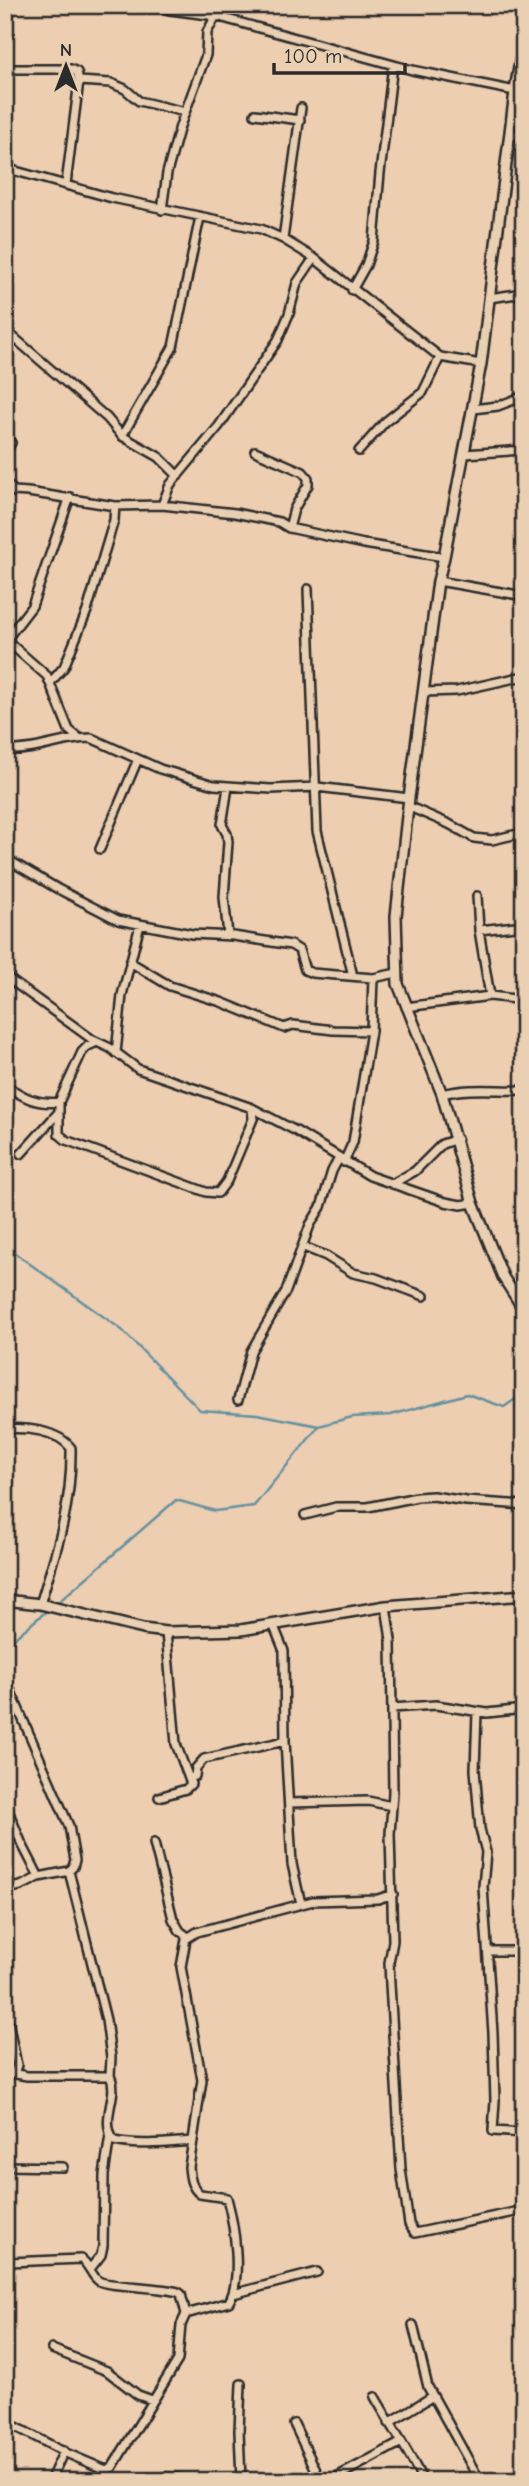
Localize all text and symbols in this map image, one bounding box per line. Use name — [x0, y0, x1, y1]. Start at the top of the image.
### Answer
north arrow — [32, 32, 102, 102]
scale bar — [274, 32, 405, 76]
text: N — [60, 39, 72, 61]
text: 100 m — [284, 44, 342, 68]

